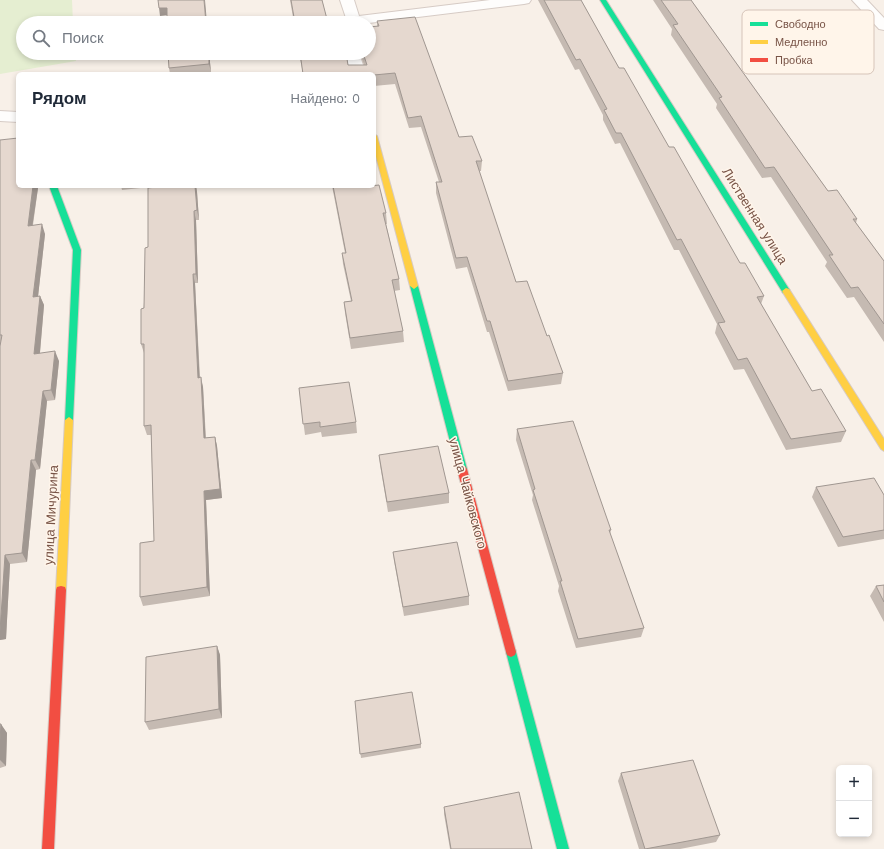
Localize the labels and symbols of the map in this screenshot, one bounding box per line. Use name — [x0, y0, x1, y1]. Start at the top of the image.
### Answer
legend — [742, 10, 874, 74]
text: Свободно — [775, 18, 826, 31]
text: Медленно — [775, 36, 827, 49]
text: Пробка — [775, 54, 813, 67]
street label: Лиственная улица — [719, 165, 791, 268]
street label: улица Чайковского — [446, 436, 490, 550]
street label: улица Мичурина — [41, 464, 61, 565]

